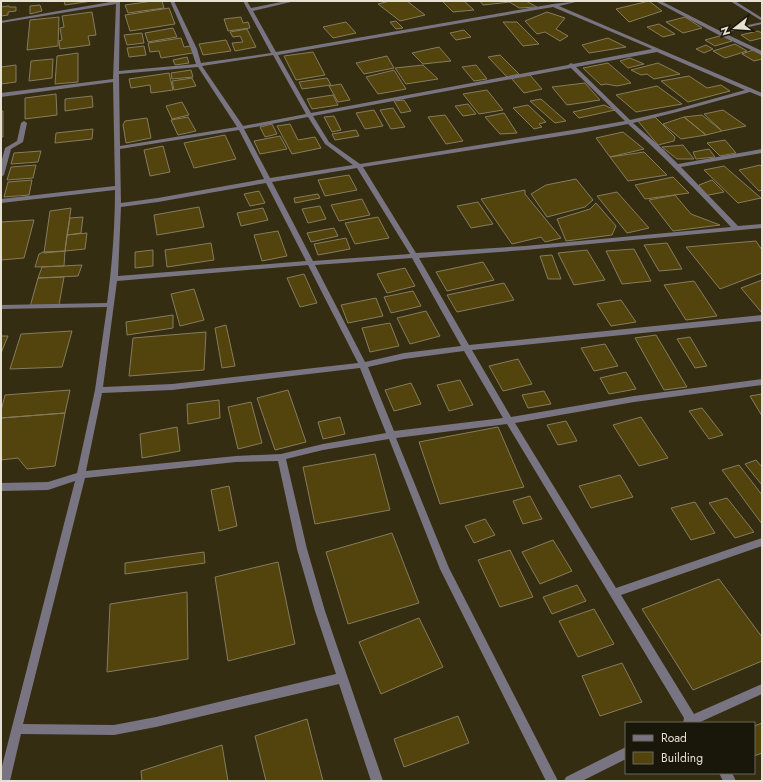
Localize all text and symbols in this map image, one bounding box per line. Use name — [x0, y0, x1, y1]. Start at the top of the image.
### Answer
north arrow — [715, 8, 755, 48]
text: N — [717, 24, 734, 37]
legend — [625, 722, 755, 774]
text: Road — [661, 729, 687, 747]
text: Building — [661, 749, 703, 767]

